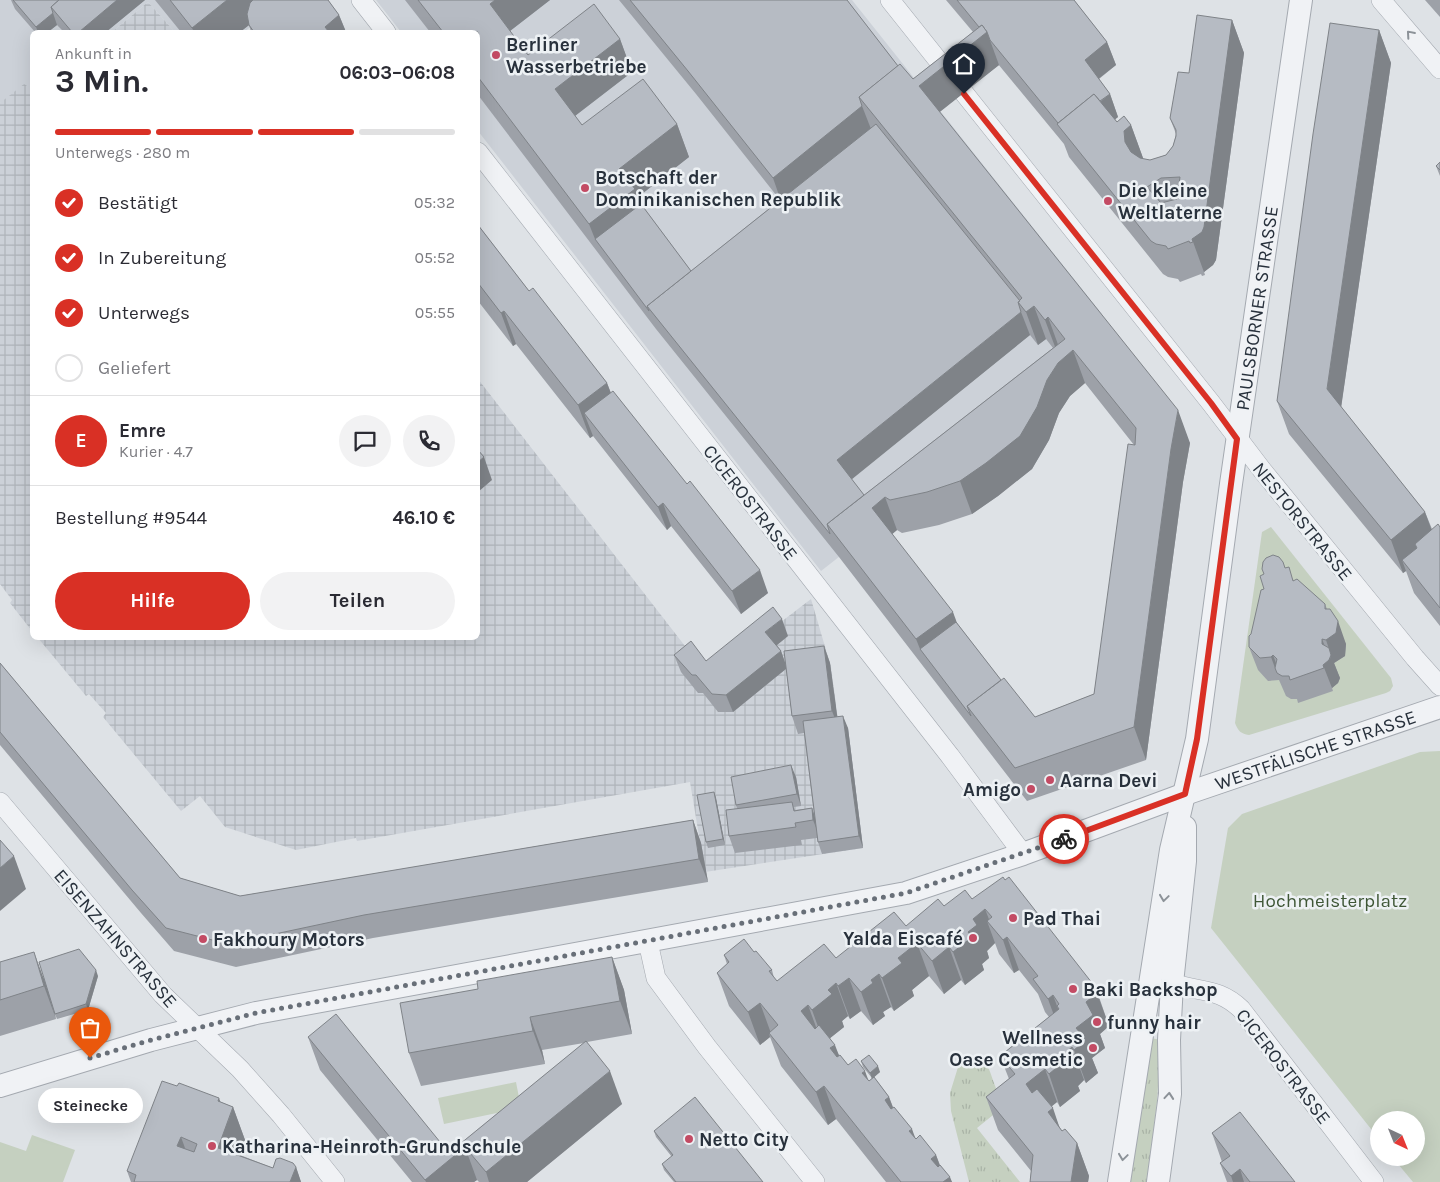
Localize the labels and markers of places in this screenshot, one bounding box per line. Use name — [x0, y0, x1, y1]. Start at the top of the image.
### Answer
place label: Berliner Wasserbetriebe — [506, 34, 647, 78]
pin — [943, 43, 985, 94]
marker: Berliner Wasserbetriebe — [490, 49, 502, 61]
place label: Botschaft der Dominikanischen Republik — [595, 167, 841, 211]
place label: Die kleine Weltlaterne — [1118, 180, 1222, 224]
marker: Botschaft der Dominikanischen Republik — [579, 182, 591, 194]
marker: Die kleine Weltlaterne — [1102, 195, 1114, 207]
place label: Aarna Devi — [1060, 770, 1157, 792]
marker: Aarna Devi — [1044, 774, 1056, 786]
place label: Amigo — [963, 779, 1021, 801]
marker: Amigo — [1025, 783, 1037, 795]
place label: Pad Thai — [1023, 908, 1101, 930]
marker: Pad Thai — [1007, 912, 1019, 924]
place label: Yalda Eiscafé — [843, 928, 963, 950]
place label: Fakhoury Motors — [213, 929, 365, 951]
marker: Yalda Eiscafé — [967, 932, 979, 944]
marker: Fakhoury Motors — [197, 933, 209, 945]
place label: Baki Backshop — [1083, 979, 1218, 1001]
marker: Baki Backshop — [1067, 983, 1079, 995]
pin — [69, 1007, 111, 1058]
place label: funny hair — [1107, 1012, 1201, 1034]
marker: funny hair — [1091, 1016, 1103, 1028]
place label: Wellness Oase Cosmetic — [949, 1027, 1083, 1071]
marker: Wellness Oase Cosmetic — [1087, 1042, 1099, 1054]
callout: Steinecke — [38, 1088, 142, 1123]
place label: Netto City — [699, 1129, 789, 1151]
marker: Netto City — [683, 1133, 695, 1145]
place label: Katharina-Heinroth-Grundschule — [222, 1136, 521, 1158]
marker: Katharina-Heinroth-Grundschule — [206, 1140, 218, 1152]

